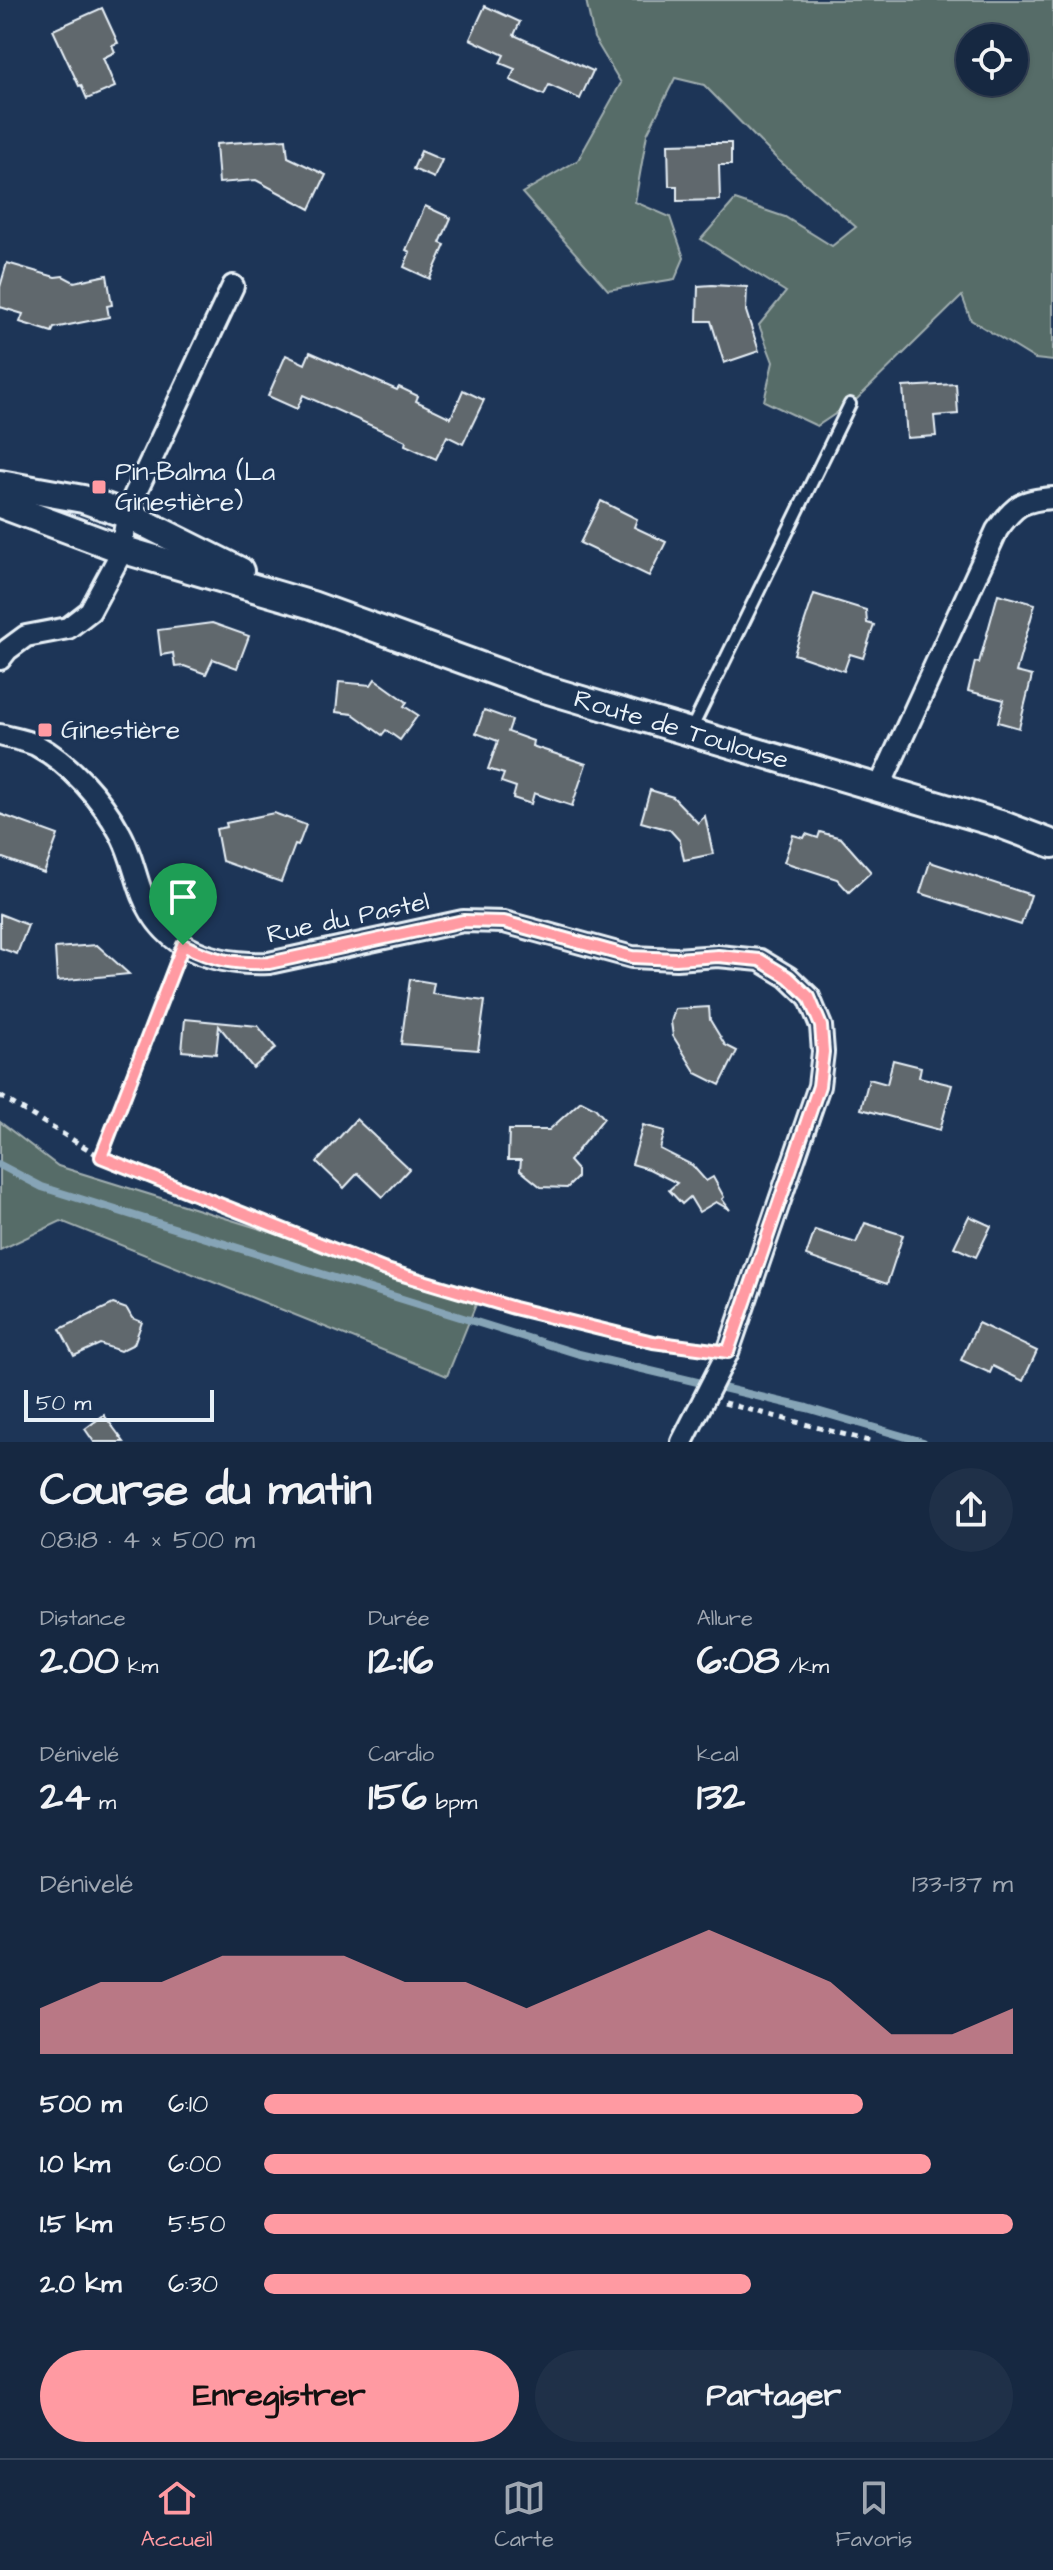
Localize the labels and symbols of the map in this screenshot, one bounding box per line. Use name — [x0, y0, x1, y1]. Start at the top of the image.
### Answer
place label: Pin-Balma (La Ginestière) — [115, 454, 275, 520]
marker: Pin-Balma (La Ginestière) — [90, 478, 108, 496]
street label: Route de Toulouse — [570, 681, 793, 778]
place label: Ginestière — [61, 712, 180, 748]
marker: Ginestière — [36, 721, 54, 739]
pin — [149, 863, 217, 945]
street label: Rue du Pastel — [264, 883, 432, 953]
scale bar — [24, 1386, 214, 1422]

